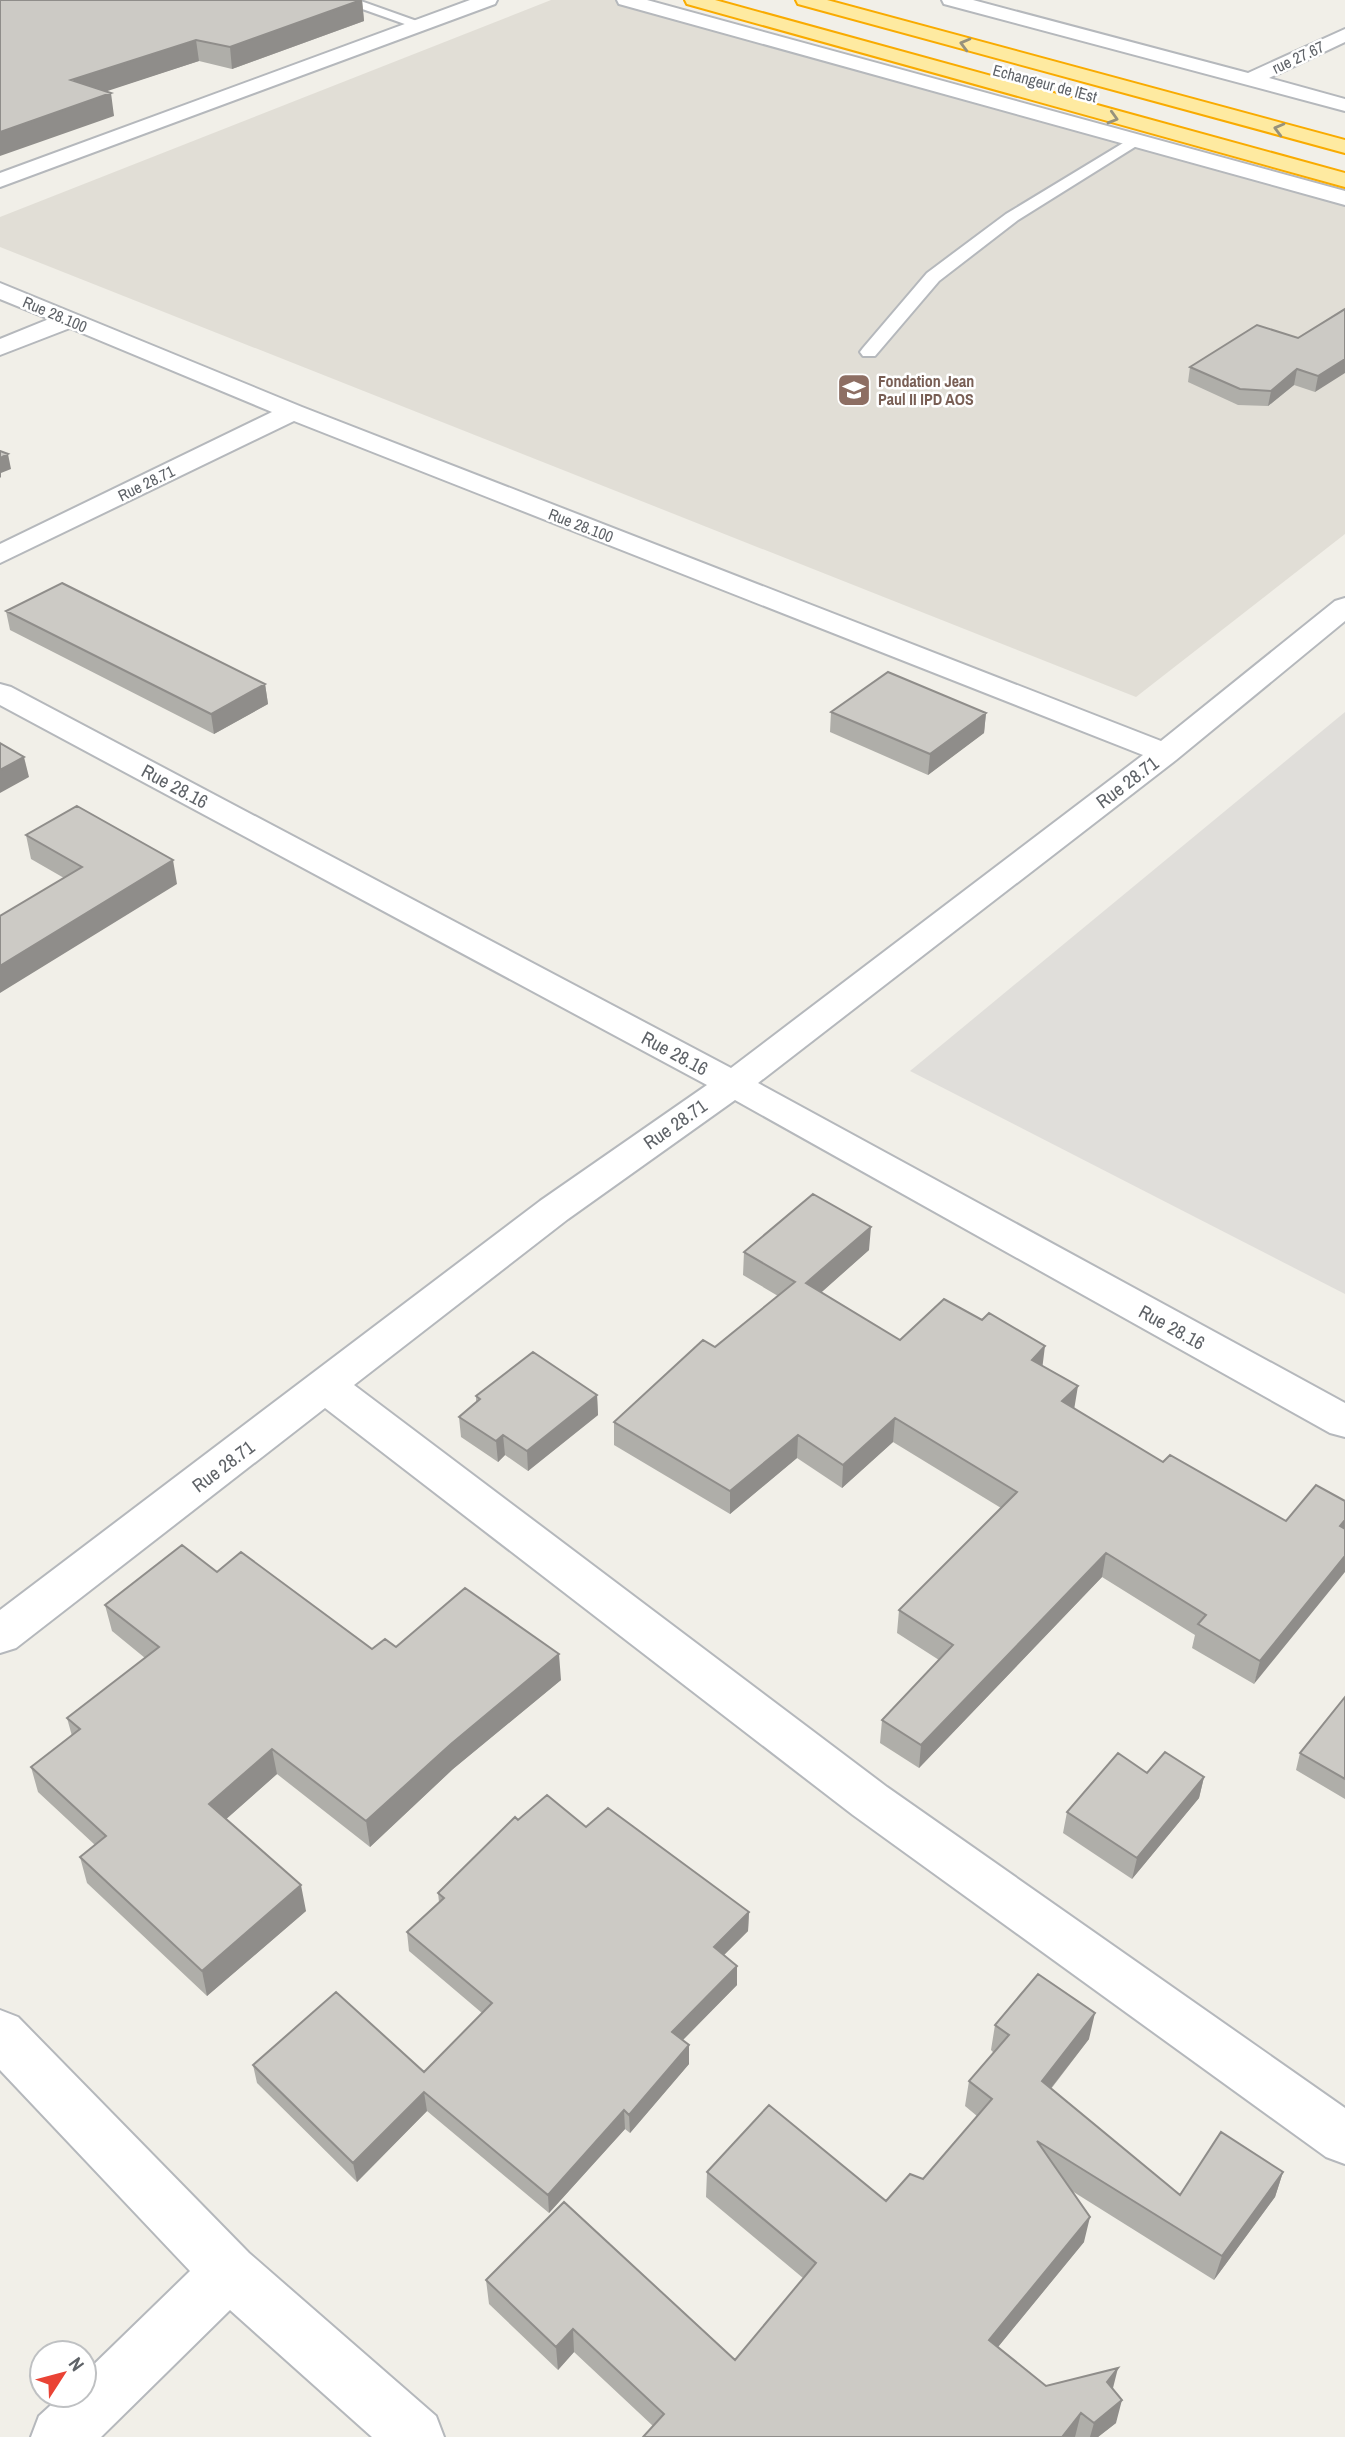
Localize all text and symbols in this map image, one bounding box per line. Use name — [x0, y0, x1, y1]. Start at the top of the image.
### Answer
street label: rue 27.67 — [1268, 35, 1328, 79]
one-way arrow — [959, 38, 971, 52]
street label: Echangeur de l´Est — [990, 58, 1100, 108]
one-way arrow — [1107, 109, 1119, 124]
one-way arrow — [1273, 123, 1285, 137]
street label: Rue 28.100 — [19, 291, 91, 337]
place label: Fondation Jean Paul II IPD AOS — [878, 370, 974, 410]
school or university icon: Fondation Jean Paul II IPD AOS — [835, 371, 873, 409]
street label: Rue 28.71 — [114, 460, 179, 506]
street label: Rue 28.100 — [545, 503, 617, 547]
street label: Rue 28.71 — [1090, 750, 1164, 814]
street label: Rue 28.16 — [137, 758, 213, 814]
street label: Rue 28.16 — [637, 1025, 713, 1081]
street label: Rue 28.71 — [638, 1093, 712, 1155]
street label: Rue 28.16 — [1134, 1298, 1210, 1356]
street label: Rue 28.71 — [186, 1434, 260, 1498]
north arrow — [28, 2339, 98, 2409]
text: N — [63, 2352, 91, 2376]

